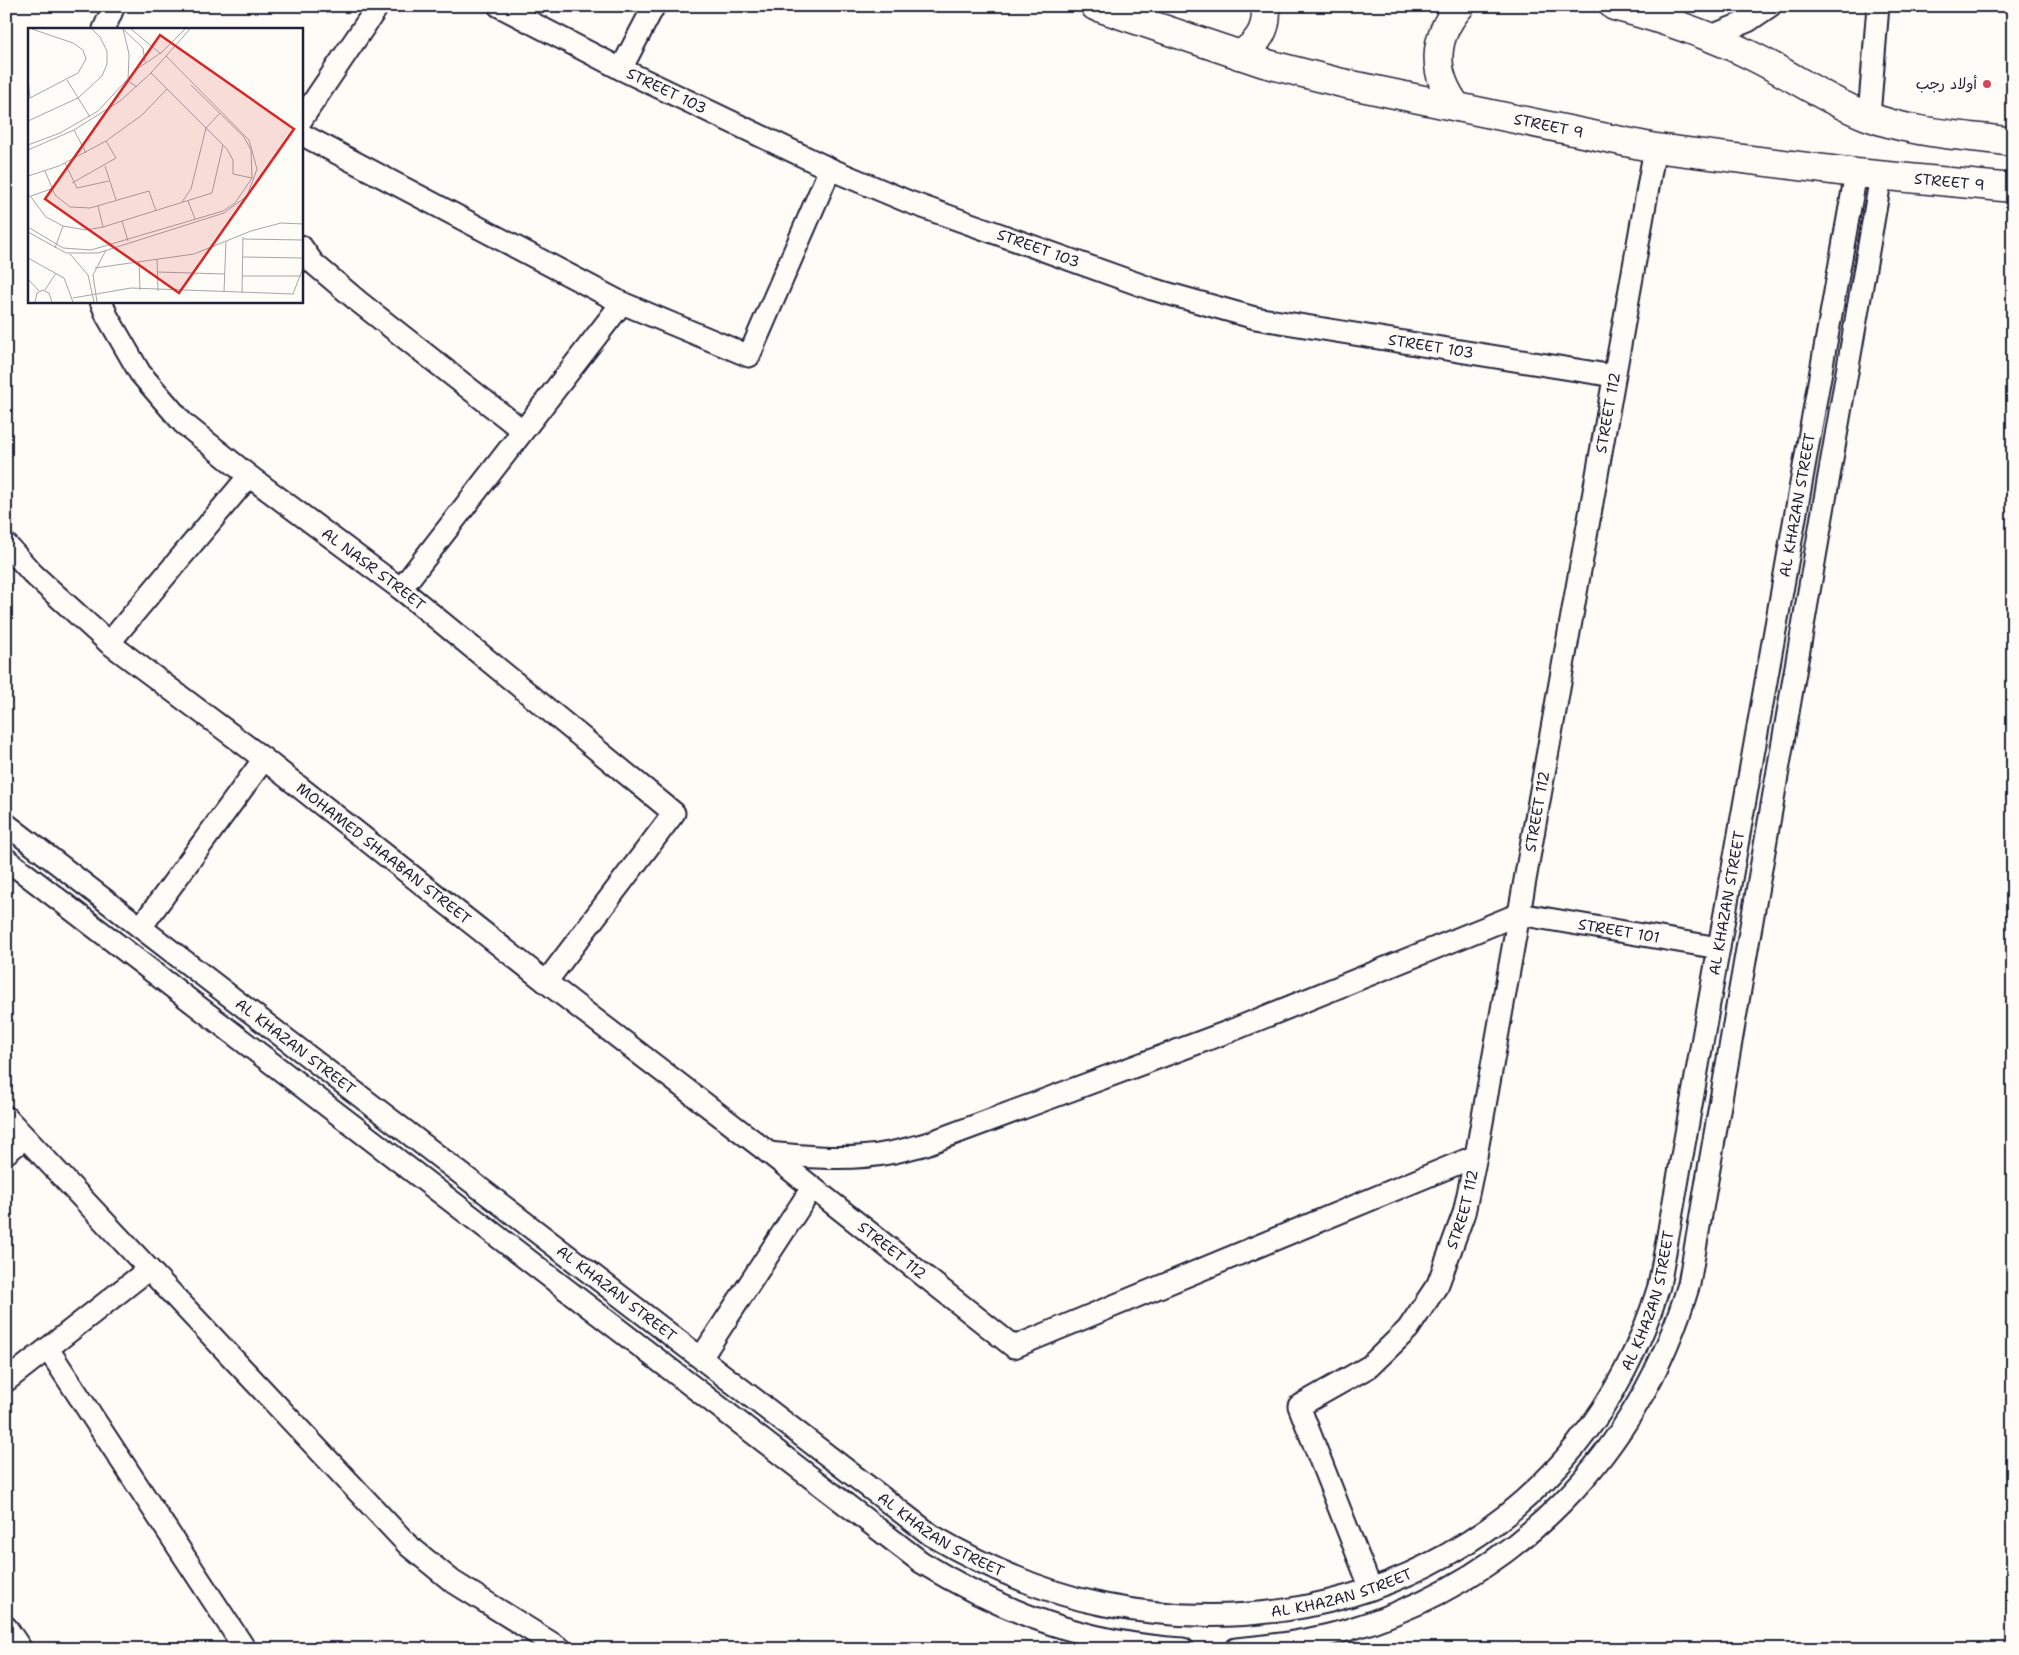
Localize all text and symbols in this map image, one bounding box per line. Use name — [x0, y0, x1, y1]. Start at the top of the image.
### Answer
inset map — [28, 28, 302, 302]
street label: STREET 103 — [623, 63, 710, 119]
place label: أولاد رجب — [1916, 74, 1977, 94]
marker: أولاد رجب — [1981, 78, 1993, 90]
street label: STREET 9 — [1512, 109, 1585, 143]
street label: STREET 9 — [1913, 169, 1986, 195]
street label: STREET 103 — [994, 224, 1082, 272]
street label: STREET 103 — [1387, 330, 1475, 363]
street label: STREET 112 — [1591, 371, 1625, 455]
street label: AL KHAZAN STREET — [1775, 431, 1820, 579]
street label: AL NASR STREET — [317, 523, 429, 615]
street label: STREET 112 — [1520, 769, 1554, 854]
street label: MOHAMED SHAABAN STREET — [292, 778, 475, 929]
street label: AL KHAZAN STREET — [1704, 829, 1749, 977]
street label: STREET 101 — [1577, 914, 1661, 948]
street label: AL KHAZAN STREET — [231, 994, 359, 1099]
street label: STREET 112 — [1442, 1168, 1483, 1252]
street label: STREET 112 — [854, 1217, 930, 1284]
street label: AL KHAZAN STREET — [1616, 1229, 1679, 1374]
street label: AL KHAZAN STREET — [552, 1241, 681, 1346]
street label: AL KHAZAN STREET — [874, 1488, 1007, 1581]
street label: AL KHAZAN STREET — [1270, 1564, 1415, 1622]

